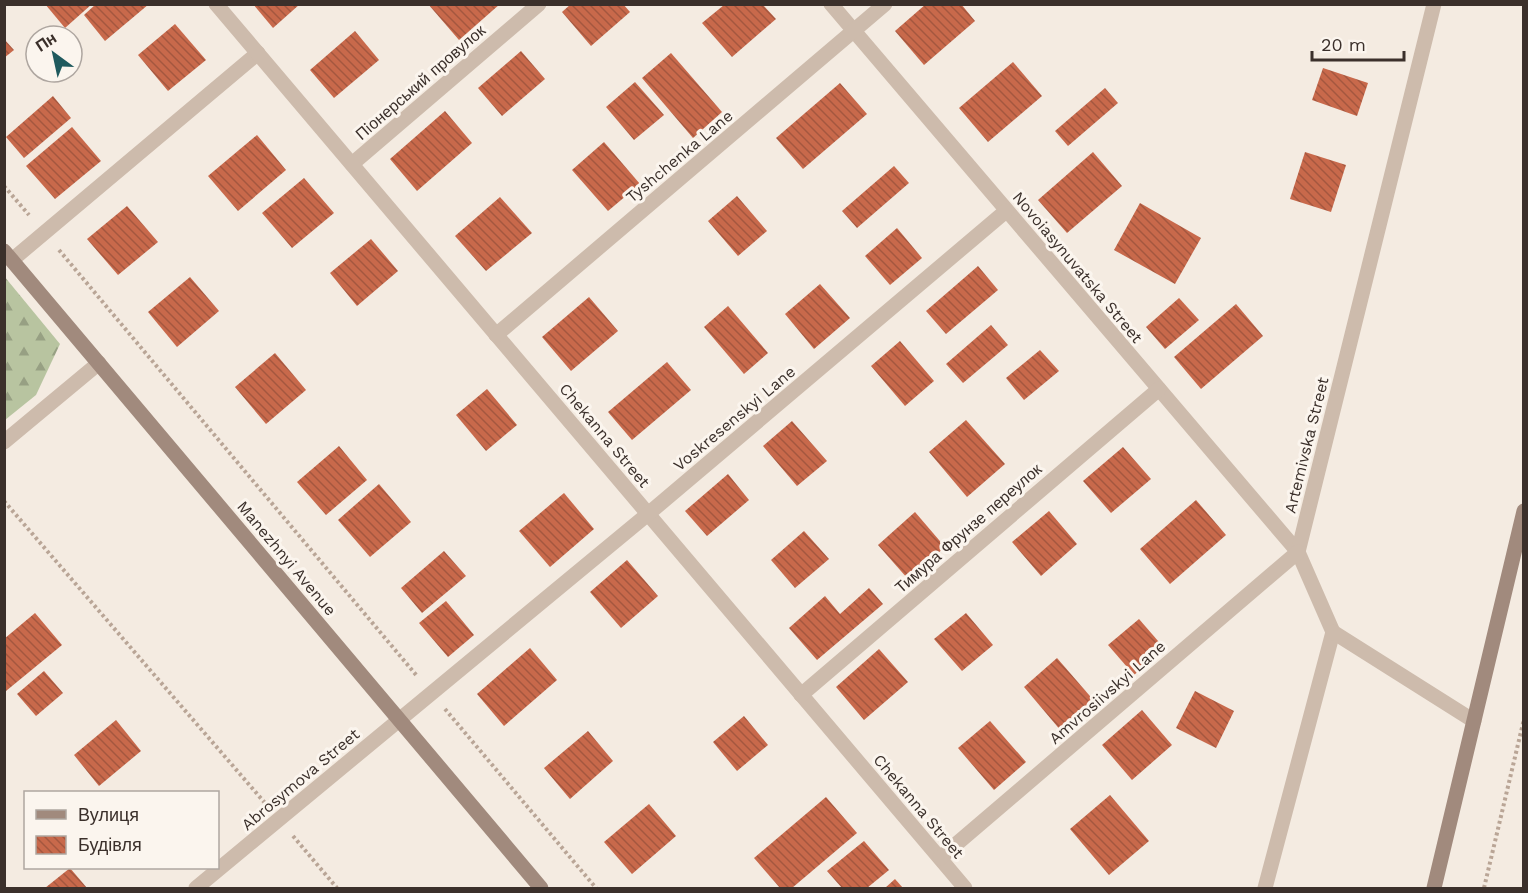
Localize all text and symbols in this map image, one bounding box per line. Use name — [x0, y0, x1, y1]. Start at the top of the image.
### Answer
street label: Пiонерський провулок — [352, 20, 490, 144]
north arrow — [24, 24, 84, 84]
scale bar — [1312, 24, 1404, 62]
text: Пн — [32, 28, 60, 56]
text: 20 m — [1321, 34, 1366, 55]
street label: Tyshchenka Lane — [622, 106, 737, 207]
street label: Novoiasynuvatska Street — [1009, 188, 1147, 347]
street label: Voskresenskyi Lane — [670, 362, 799, 475]
street label: Artemivska Street — [1280, 375, 1333, 515]
street label: Chekanna Street — [555, 379, 654, 492]
street label: Тимура Фрунзе переулок — [891, 459, 1046, 597]
street label: Manezhnyi Avenue — [233, 497, 340, 620]
street label: Amvrosiivskyi Lane — [1045, 637, 1169, 748]
street label: Abrosymova Street — [238, 724, 363, 834]
street label: Chekanna Street — [869, 750, 968, 863]
legend — [24, 791, 219, 869]
text: Вулиця — [78, 804, 139, 825]
text: Будівля — [78, 834, 142, 855]

